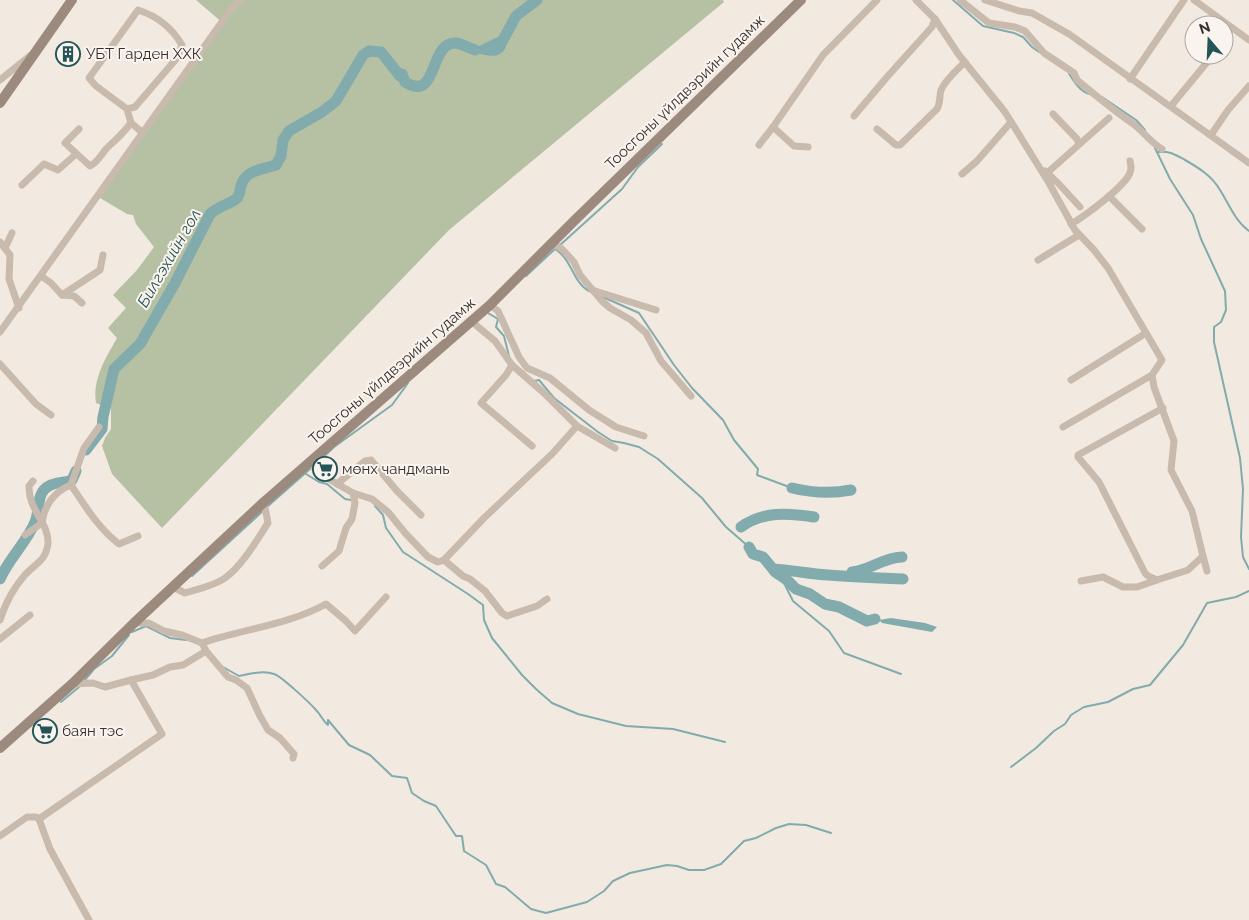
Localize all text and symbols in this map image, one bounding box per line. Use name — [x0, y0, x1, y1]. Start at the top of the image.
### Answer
street label: Тоосгоны үйлдвэрийн гудамж — [601, 11, 769, 173]
north arrow — [1184, 15, 1234, 65]
text: N — [1197, 18, 1212, 37]
building icon: УБТ Гарден ХХК — [55, 41, 81, 67]
place label: УБТ Гарден ХХК — [86, 45, 202, 63]
water label: Билгэхийн гол — [133, 206, 205, 310]
street label: Тоосгоны үйлдвэрийн гудамж — [305, 294, 479, 448]
supermarket icon: мөнх чандмань — [312, 456, 338, 482]
place label: мөнх чандмань — [342, 460, 450, 478]
supermarket icon: баян тэс — [32, 718, 58, 744]
place label: баян тэс — [62, 722, 123, 740]

